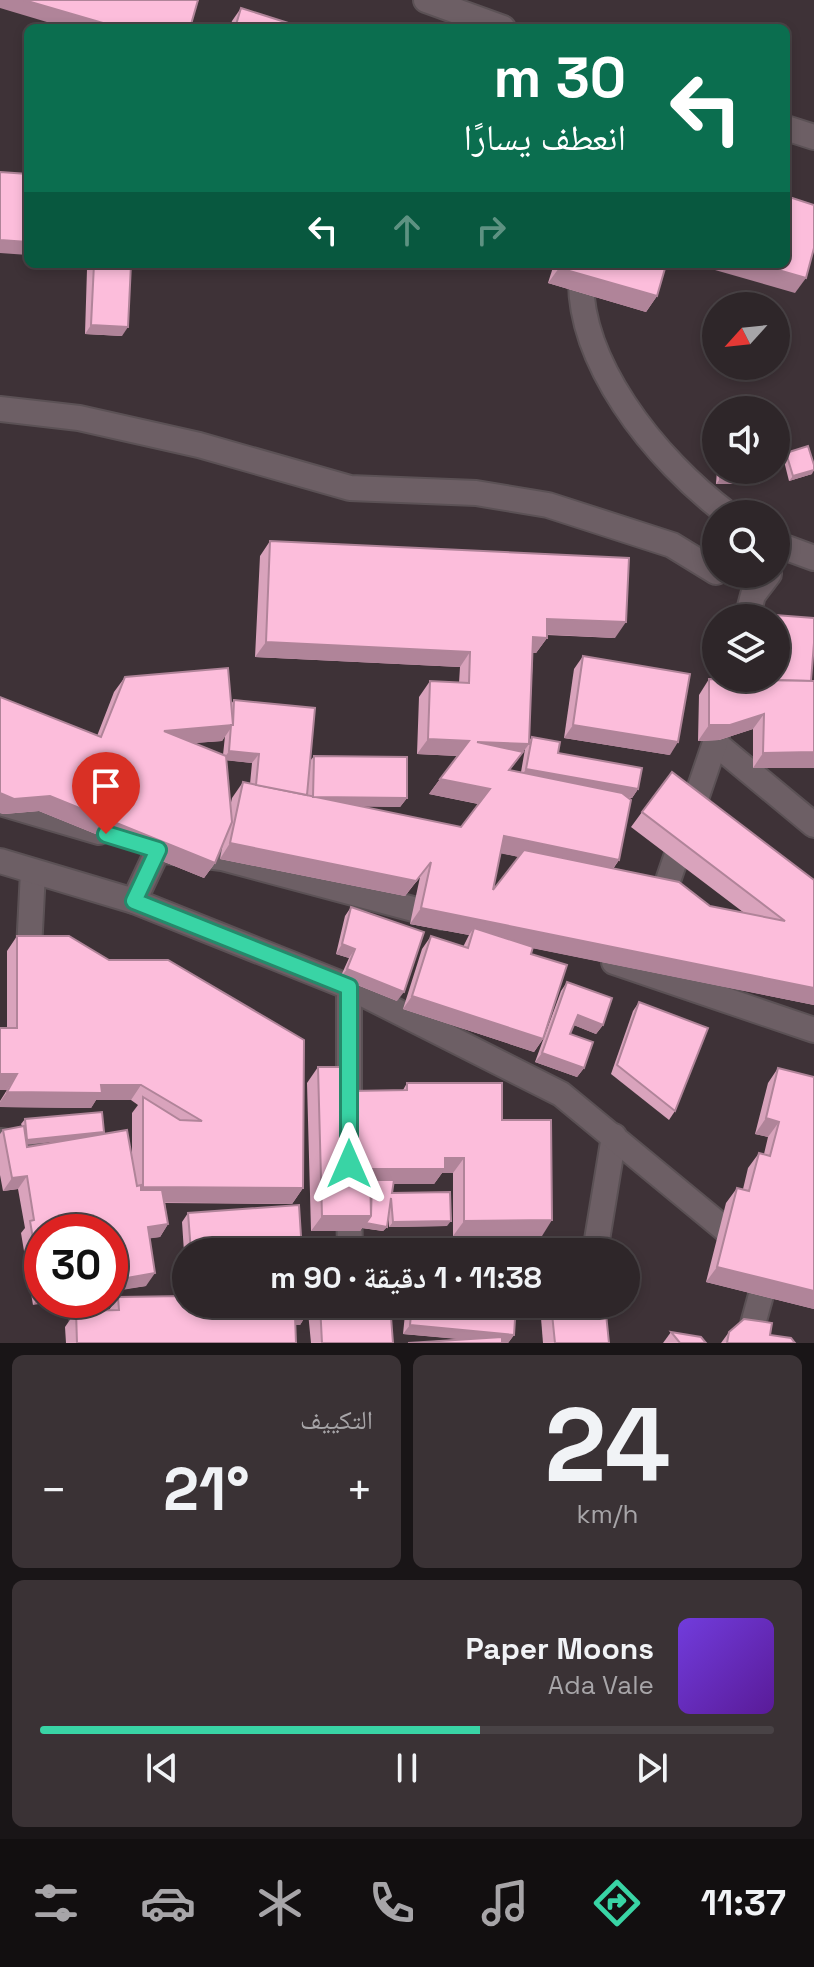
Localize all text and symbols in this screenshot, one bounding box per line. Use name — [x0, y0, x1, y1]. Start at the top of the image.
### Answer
text: 30 m — [494, 42, 626, 113]
icon: left — [654, 56, 758, 160]
text: انعطف يسارًا — [464, 115, 626, 161]
icon: left — [301, 208, 345, 252]
icon: ahead — [385, 208, 429, 252]
icon: right — [469, 208, 513, 252]
north arrow — [702, 292, 790, 380]
map controls — [702, 292, 790, 692]
button: sound — [702, 396, 790, 484]
button: search — [702, 500, 790, 588]
button: layers — [702, 604, 790, 692]
pin — [72, 752, 140, 834]
icon: arrive — [84, 764, 128, 808]
position arrow — [307, 1122, 391, 1206]
speed limit sign: 30 — [24, 1214, 128, 1318]
text: 11:38 · 1 دقيقة · 90 m — [270, 1258, 542, 1297]
text: 24 — [544, 1379, 671, 1511]
text: التكييف — [300, 1403, 373, 1437]
text: 21° — [163, 1451, 250, 1528]
text: − — [40, 1462, 67, 1518]
text: + — [346, 1462, 373, 1518]
text: km/h — [577, 1497, 638, 1531]
text: Paper Moons — [466, 1629, 654, 1668]
text: Ada Vale — [548, 1668, 654, 1702]
icon: previous — [140, 1746, 184, 1790]
icon: pause — [385, 1746, 429, 1790]
icon: next — [630, 1746, 674, 1790]
icon: filters — [28, 1875, 84, 1931]
icon: car — [140, 1875, 196, 1931]
icon: climate — [252, 1875, 308, 1931]
icon: phone — [364, 1875, 420, 1931]
icon: music — [477, 1875, 533, 1931]
icon: directions — [589, 1875, 645, 1931]
text: 11:37 — [701, 1880, 786, 1926]

